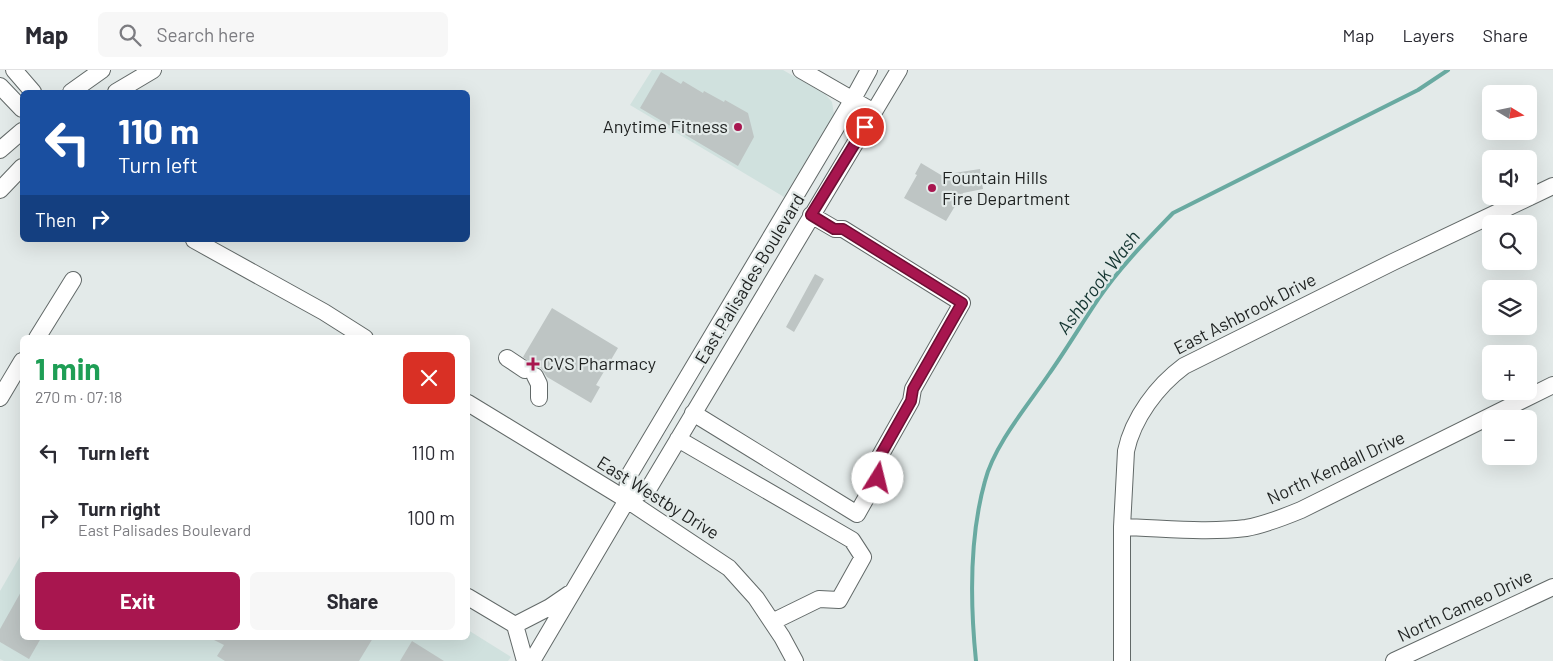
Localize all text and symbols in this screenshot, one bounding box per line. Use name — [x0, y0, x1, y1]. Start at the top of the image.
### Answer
search box — [98, 12, 448, 57]
text: Map — [25, 20, 68, 49]
icon: search — [116, 21, 144, 49]
text: Search here — [156, 23, 255, 46]
text: Map — [1342, 24, 1374, 46]
text: Layers — [1402, 24, 1455, 46]
text: Share — [1483, 24, 1528, 46]
north arrow — [1482, 85, 1538, 140]
map controls — [1482, 85, 1537, 465]
pin — [844, 106, 886, 148]
text: 110 m — [118, 109, 199, 151]
icon: left — [35, 110, 100, 175]
icon: arrive — [851, 113, 879, 141]
place label: Anytime Fitness — [603, 115, 728, 137]
marker: Anytime Fitness — [732, 121, 744, 133]
button: sound — [1482, 150, 1537, 205]
text: Turn left — [118, 151, 198, 177]
place label: Fountain Hills Fire Department — [942, 166, 1070, 209]
marker: Fountain Hills Fire Department — [926, 182, 938, 194]
street label: East Palisades Boulevard — [690, 189, 809, 368]
icon: right — [86, 205, 114, 233]
text: Then — [35, 208, 76, 231]
button: search — [1482, 215, 1537, 270]
water label: Ashbrook Wash — [1051, 225, 1144, 338]
street label: East Ashbrook Drive — [1170, 268, 1319, 358]
button: layers — [1482, 280, 1537, 335]
button: + — [1482, 345, 1537, 400]
text: 1 min — [35, 350, 101, 386]
button: close — [403, 352, 455, 404]
place label: CVS Pharmacy — [543, 352, 656, 374]
marker: CVS Pharmacy — [527, 358, 539, 370]
text: 270 m · 07:18 — [35, 387, 122, 406]
button: − — [1482, 410, 1537, 465]
street label: North Kendall Drive — [1263, 426, 1408, 509]
icon: left — [35, 439, 63, 467]
text: Turn left — [78, 441, 149, 464]
text: 110 m — [411, 441, 455, 464]
street label: East Westby Drive — [593, 451, 724, 544]
position arrow — [851, 451, 903, 503]
text: Turn right — [78, 497, 160, 520]
icon: right — [35, 504, 63, 532]
text: 100 m — [407, 506, 455, 529]
text: East Palisades Boulevard — [78, 520, 251, 539]
street label: North Cameo Drive — [1394, 564, 1536, 646]
button: Exit — [35, 572, 240, 630]
button: Share — [250, 572, 455, 630]

